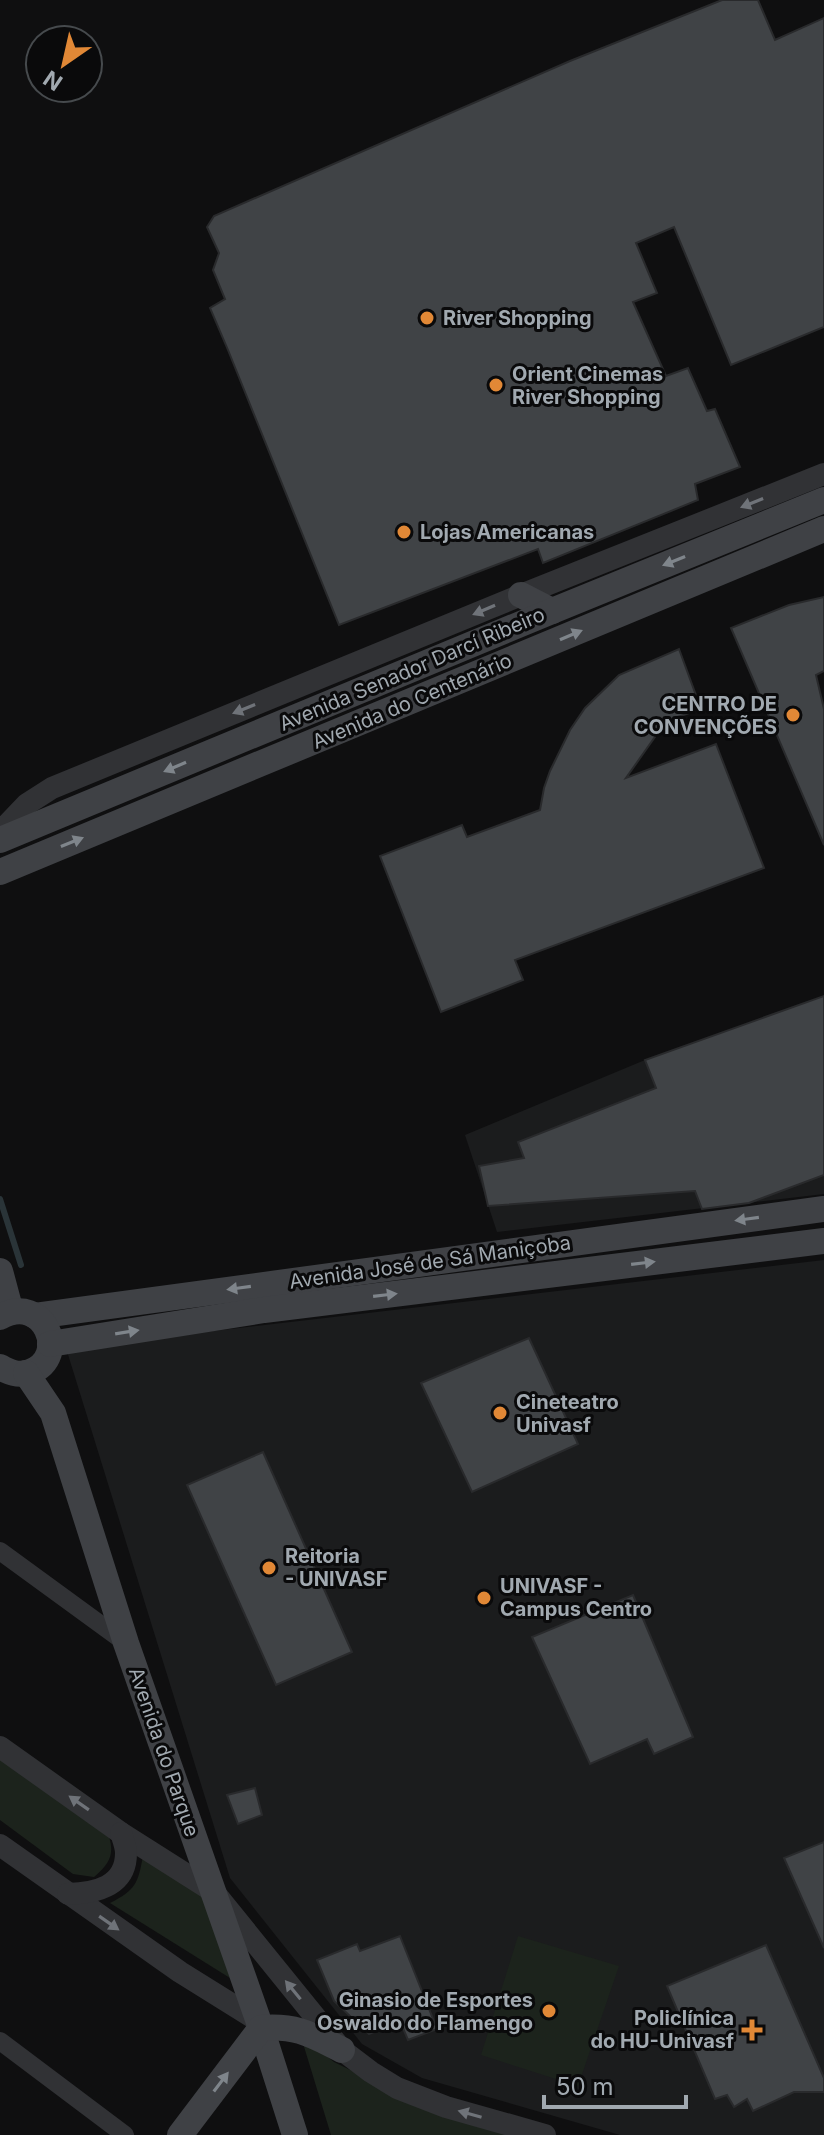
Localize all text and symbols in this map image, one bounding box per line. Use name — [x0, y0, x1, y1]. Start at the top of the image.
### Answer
north arrow — [24, 24, 104, 104]
text: N — [39, 65, 67, 96]
place label: River Shopping — [443, 306, 592, 330]
marker: River Shopping — [418, 309, 436, 327]
place label: Orient Cinemas River Shopping — [512, 362, 663, 409]
marker: Orient Cinemas River Shopping — [487, 376, 505, 394]
one-way arrow — [740, 496, 764, 509]
place label: Lojas Americanas — [420, 520, 594, 544]
marker: Lojas Americanas — [395, 523, 413, 541]
one-way arrow — [662, 555, 686, 568]
street label: Avenida Senador Darcí Ribeiro — [276, 602, 548, 736]
one-way arrow — [472, 604, 496, 617]
one-way arrow — [559, 628, 583, 641]
street label: Avenida do Centenário — [309, 648, 515, 754]
place label: CENTRO DE CONVENÇÕES — [634, 692, 777, 739]
one-way arrow — [232, 703, 256, 716]
marker: CENTRO DE CONVENÇÕES — [784, 706, 802, 724]
one-way arrow — [163, 761, 187, 774]
one-way arrow — [60, 835, 84, 848]
one-way arrow — [734, 1213, 759, 1226]
street label: Avenida José de Sá Maniçoba — [288, 1230, 572, 1294]
one-way arrow — [631, 1256, 656, 1269]
one-way arrow — [227, 1282, 252, 1295]
one-way arrow — [373, 1288, 398, 1301]
one-way arrow — [115, 1325, 140, 1338]
place label: Cineteatro Univasf — [516, 1390, 619, 1437]
marker: Cineteatro Univasf — [491, 1404, 509, 1422]
place label: Reitoria - UNIVASF — [285, 1544, 387, 1591]
marker: Reitoria - UNIVASF — [260, 1559, 278, 1577]
place label: UNIVASF - Campus Centro — [500, 1574, 652, 1621]
marker: UNIVASF - Campus Centro — [475, 1589, 493, 1607]
street label: Avenida do Parque — [124, 1664, 204, 1840]
one-way arrow — [68, 1796, 89, 1811]
one-way arrow — [99, 1915, 120, 1930]
one-way arrow — [285, 1980, 302, 2000]
place label: Ginasio de Esportes Oswaldo do Flamengo — [317, 1988, 533, 2035]
marker: Ginasio de Esportes Oswaldo do Flamengo — [540, 2002, 558, 2020]
place label: Policlínica do HU-Univasf — [590, 2006, 734, 2053]
marker: Policlínica do HU-Univasf — [741, 2019, 763, 2041]
scale bar — [544, 2059, 686, 2109]
one-way arrow — [212, 2071, 228, 2092]
text: 50 m — [556, 2072, 614, 2101]
one-way arrow — [457, 2107, 481, 2120]

